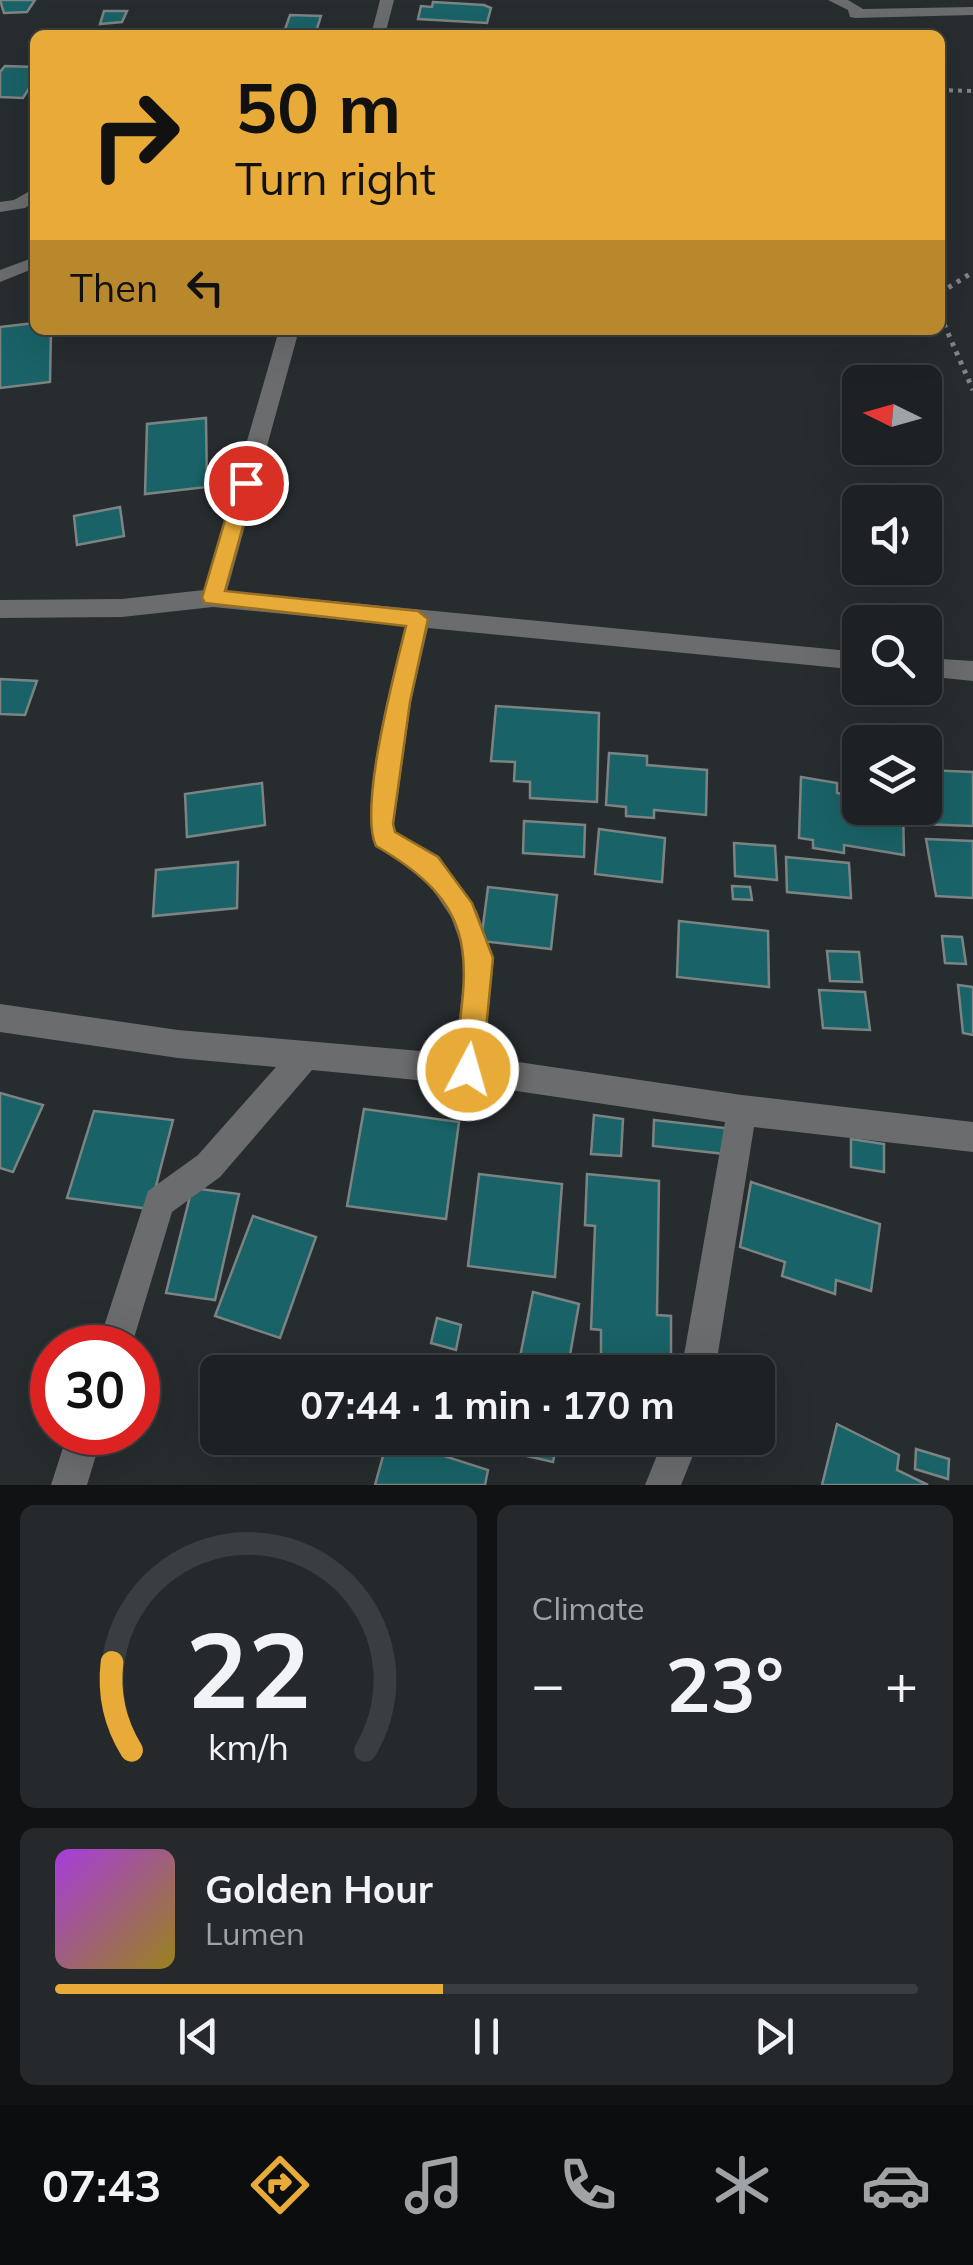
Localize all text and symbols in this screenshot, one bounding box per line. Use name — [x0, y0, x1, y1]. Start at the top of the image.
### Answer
text: 50 m — [235, 63, 401, 151]
icon: right — [70, 70, 200, 200]
text: Turn right — [235, 150, 436, 206]
icon: left — [178, 260, 233, 315]
text: Then — [70, 264, 158, 312]
north arrow — [842, 365, 942, 465]
map controls — [842, 365, 942, 825]
pin — [204, 441, 289, 526]
icon: arrive — [219, 456, 274, 511]
button: sound — [842, 485, 942, 585]
button: search — [842, 605, 942, 705]
button: layers — [842, 725, 942, 825]
position arrow — [416, 1018, 520, 1122]
speed limit sign: 30 — [30, 1325, 160, 1455]
text: 07:44 · 1 min · 170 m — [300, 1381, 675, 1429]
text: Climate — [532, 1588, 644, 1628]
text: 22 — [186, 1603, 311, 1734]
text: 23° — [666, 1637, 784, 1731]
text: − — [532, 1649, 565, 1718]
text: + — [885, 1649, 918, 1718]
text: km/h — [208, 1724, 289, 1769]
text: Golden Hour — [205, 1865, 433, 1913]
text: Lumen — [205, 1913, 305, 1953]
icon: previous — [171, 2009, 226, 2064]
icon: pause — [459, 2009, 514, 2064]
icon: next — [747, 2009, 802, 2064]
icon: directions — [245, 2150, 315, 2220]
icon: music — [399, 2150, 469, 2220]
icon: phone — [553, 2150, 623, 2220]
icon: climate — [707, 2150, 777, 2220]
icon: car — [861, 2150, 931, 2220]
text: 07:43 — [42, 2157, 161, 2213]

